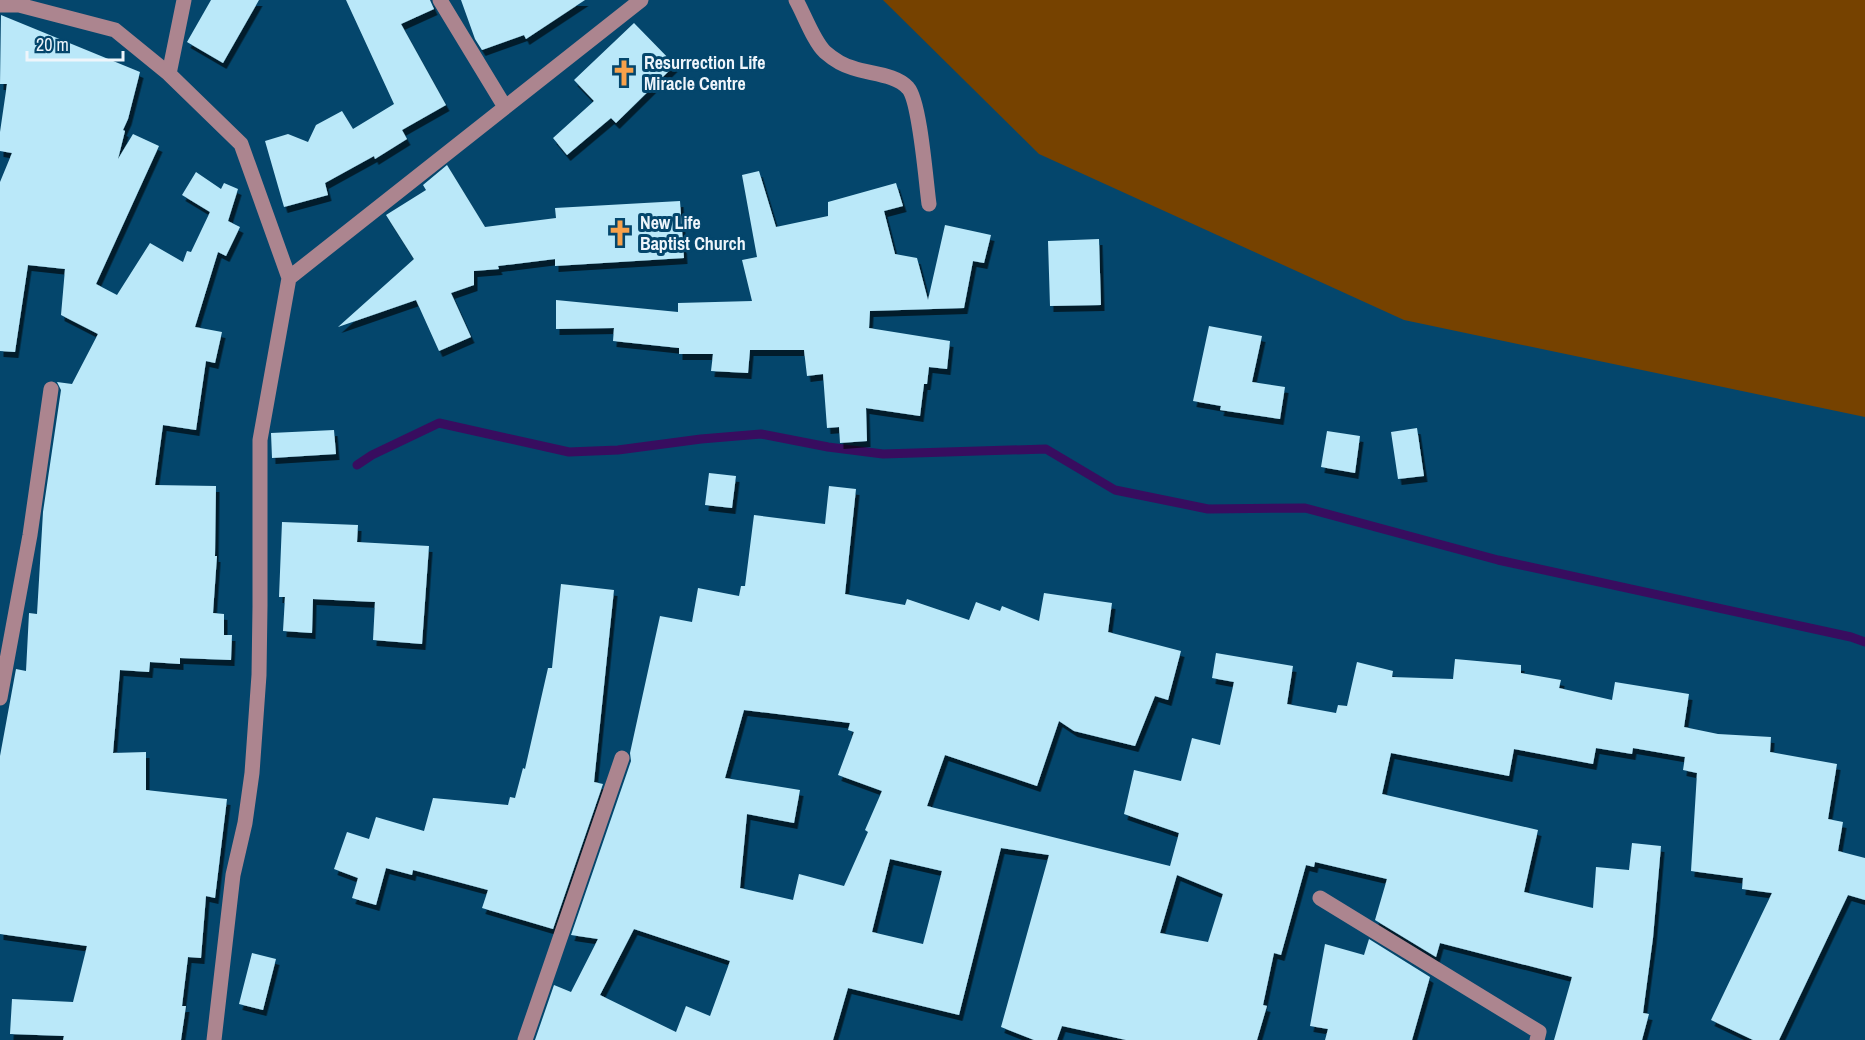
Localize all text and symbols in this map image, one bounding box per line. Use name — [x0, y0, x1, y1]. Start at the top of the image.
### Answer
scale bar — [27, 24, 123, 62]
text: 20 m — [36, 32, 69, 57]
place label: Resurrection Life Miracle Centre — [644, 50, 765, 96]
church icon: Resurrection Life Miracle Centre — [609, 58, 639, 88]
place label: New Life Baptist Church — [640, 210, 746, 256]
church icon: New Life Baptist Church — [605, 218, 635, 248]

